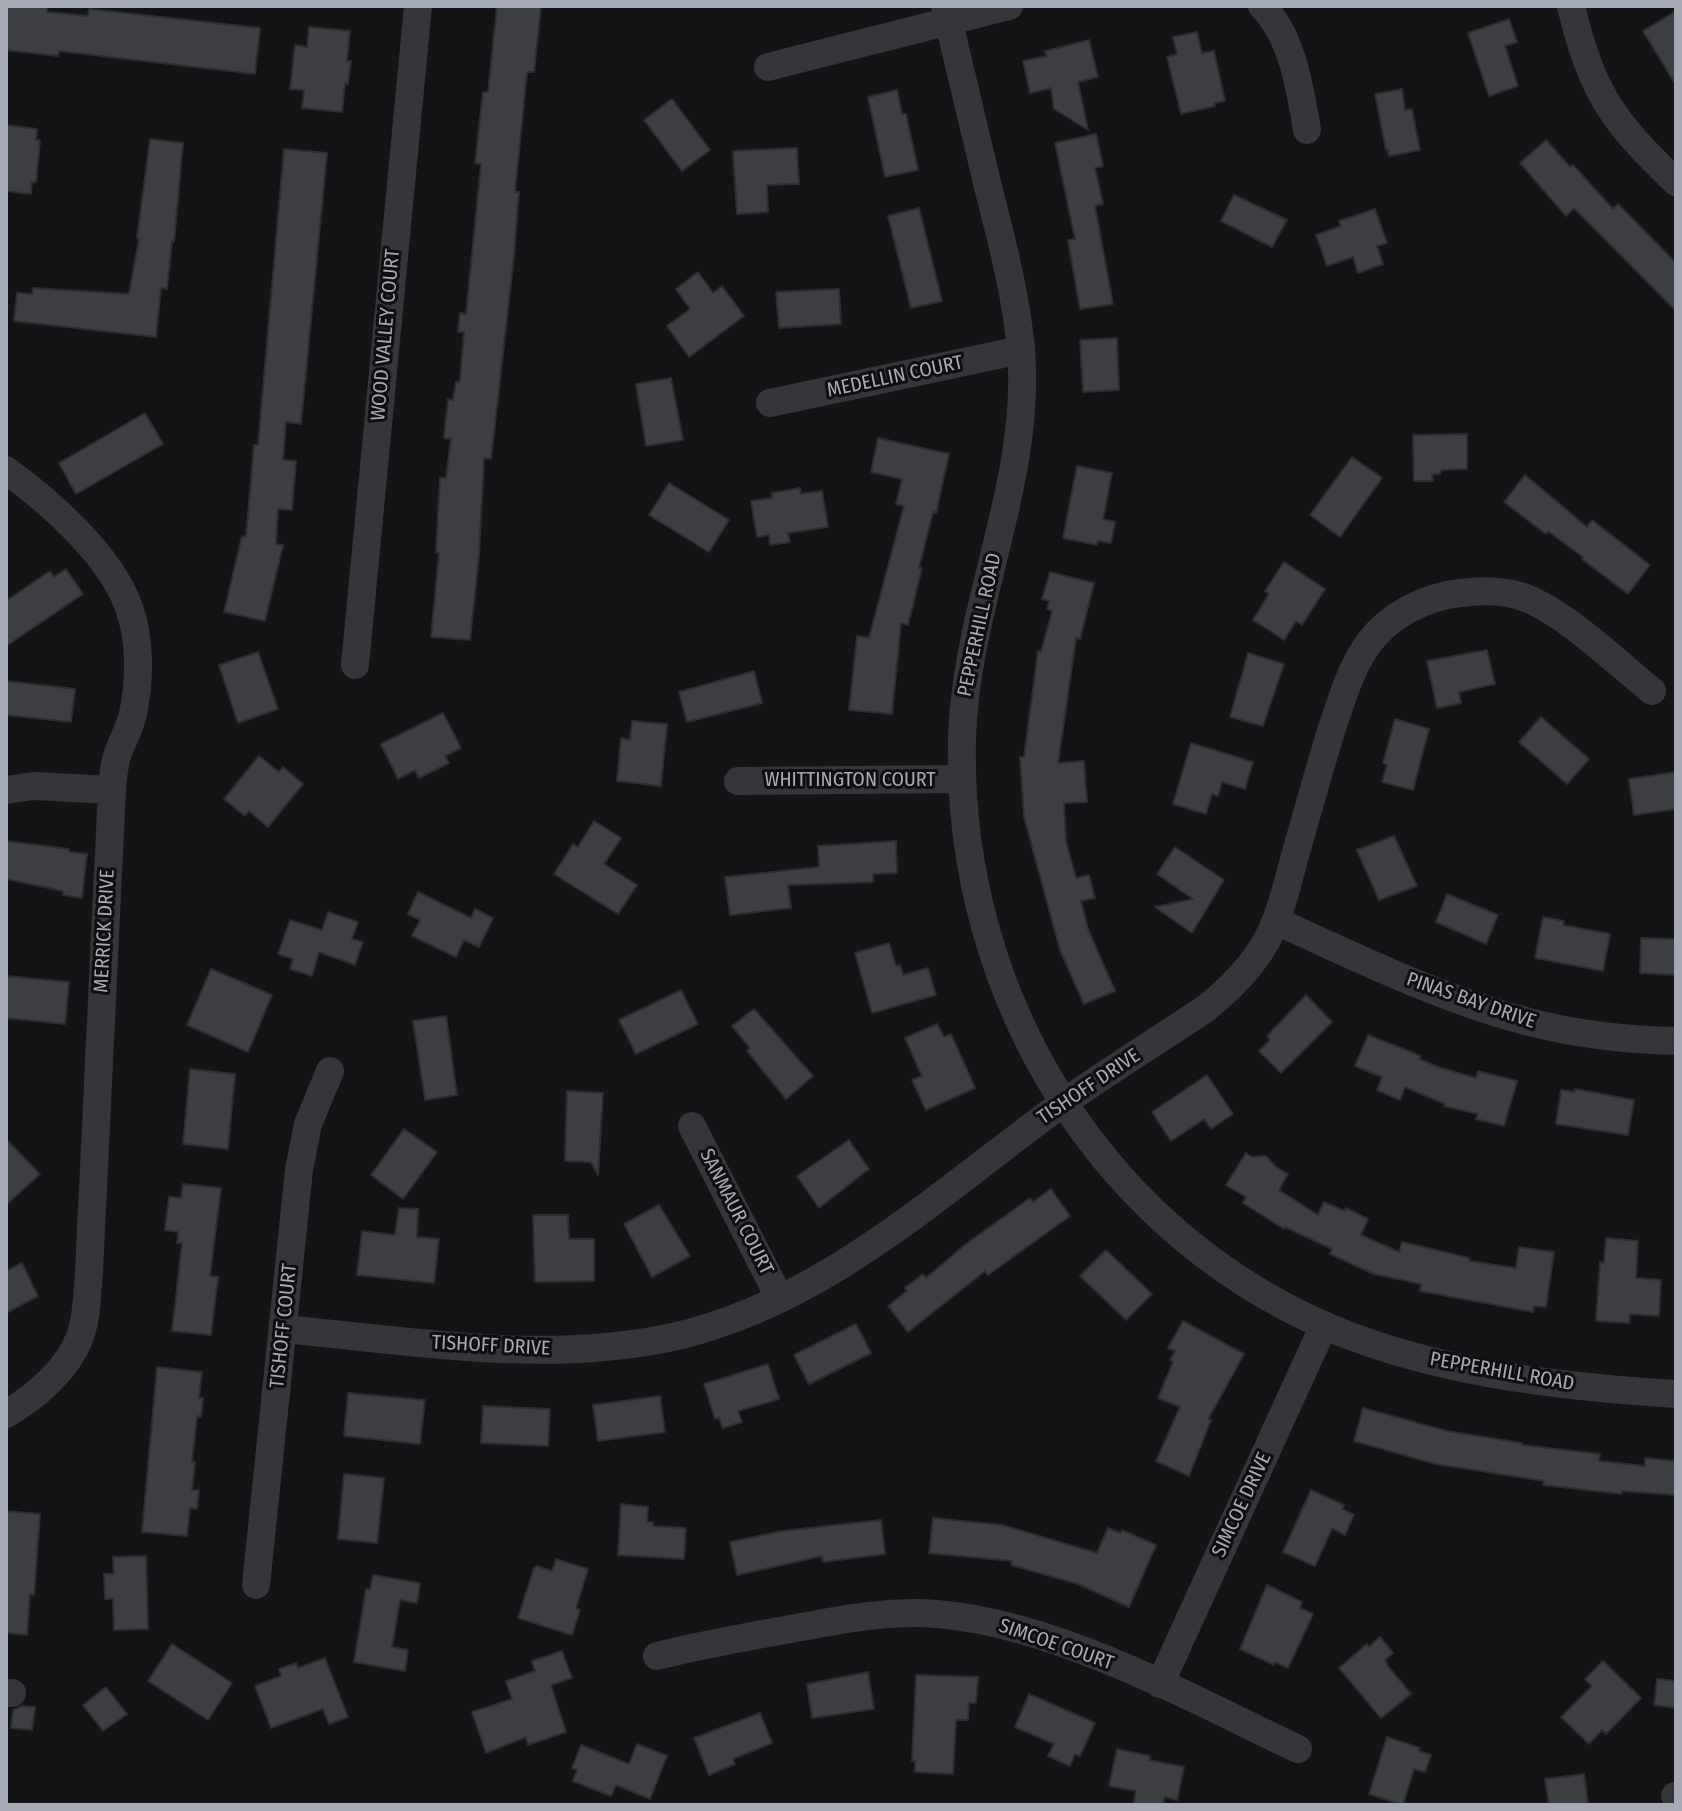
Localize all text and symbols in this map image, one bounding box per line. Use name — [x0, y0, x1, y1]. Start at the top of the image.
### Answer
street label: WOOD VALLEY COURT — [367, 248, 405, 422]
street label: MEDELLIN COURT — [825, 351, 965, 403]
street label: PEPPERHILL ROAD — [953, 551, 1007, 699]
street label: WHITTINGTON COURT — [764, 768, 936, 792]
street label: MERRICK DRIVE — [90, 869, 120, 993]
street label: PINAS BAY DRIVE — [1403, 968, 1539, 1034]
street label: TISHOFF DRIVE — [1033, 1044, 1145, 1130]
street label: SANMAUR COURT — [694, 1145, 778, 1279]
street label: TISHOFF COURT — [266, 1263, 302, 1389]
street label: TISHOFF DRIVE — [431, 1331, 551, 1361]
street label: PEPPERHILL ROAD — [1428, 1348, 1576, 1396]
street label: SIMCOE DRIVE — [1207, 1449, 1277, 1561]
street label: SIMCOE COURT — [996, 1614, 1116, 1676]

